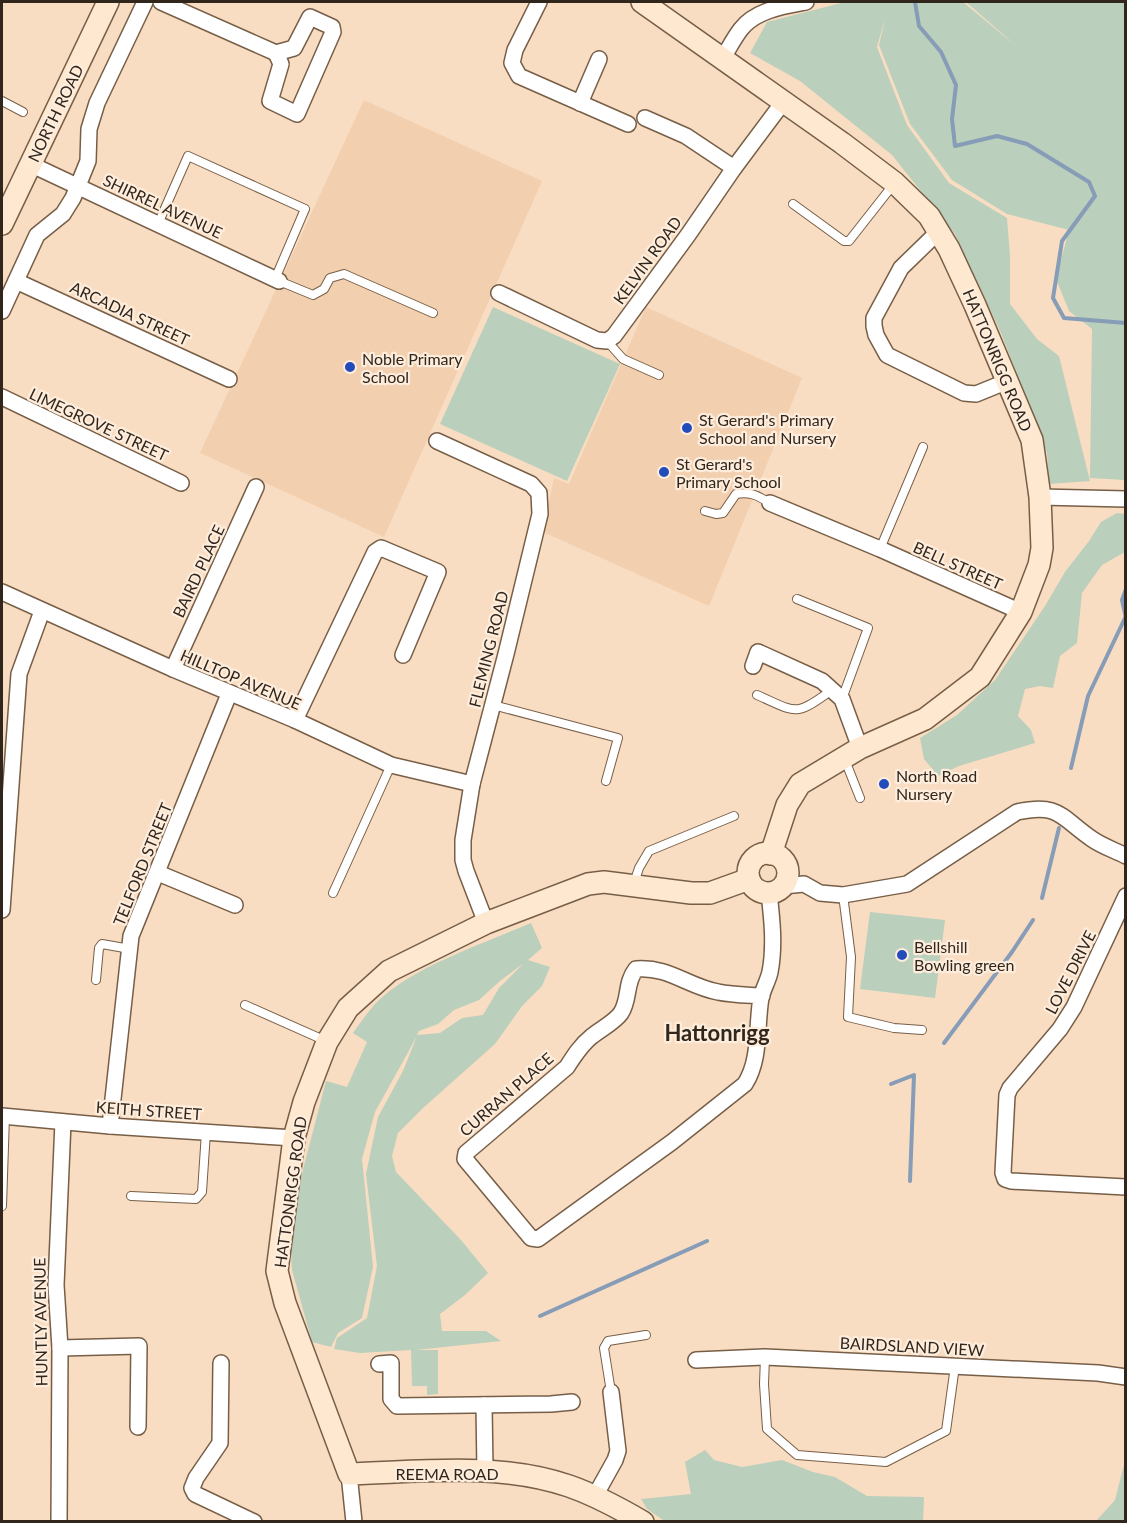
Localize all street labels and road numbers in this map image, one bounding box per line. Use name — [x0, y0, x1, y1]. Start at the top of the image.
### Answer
street label: NORTH ROAD — [23, 61, 87, 165]
street label: SHIRREL AVENUE — [100, 170, 226, 242]
street label: KELVIN ROAD — [609, 212, 685, 308]
street label: ARCADIA STREET — [67, 277, 193, 349]
street label: HATTONRIGG ROAD — [959, 286, 1037, 434]
street label: LIMEGROVE STREET — [27, 384, 172, 465]
street label: BAIRD PLACE — [168, 522, 228, 620]
street label: BELL STREET — [910, 537, 1006, 593]
street label: FLEMING ROAD — [464, 589, 512, 709]
street label: HILLTOP AVENUE — [178, 645, 304, 713]
street label: TELFORD STREET — [109, 799, 176, 928]
street label: LOVE DRIVE — [1041, 927, 1099, 1017]
street label: CURRAN PLACE — [455, 1048, 557, 1140]
street label: KEITH STREET — [95, 1097, 203, 1123]
street label: HATTONRIGG ROAD — [270, 1115, 310, 1269]
street label: HUNTLY AVENUE — [29, 1258, 51, 1386]
street label: BAIRDSLAND VIEW — [839, 1333, 985, 1359]
street label: REEMA ROAD — [395, 1464, 499, 1483]

